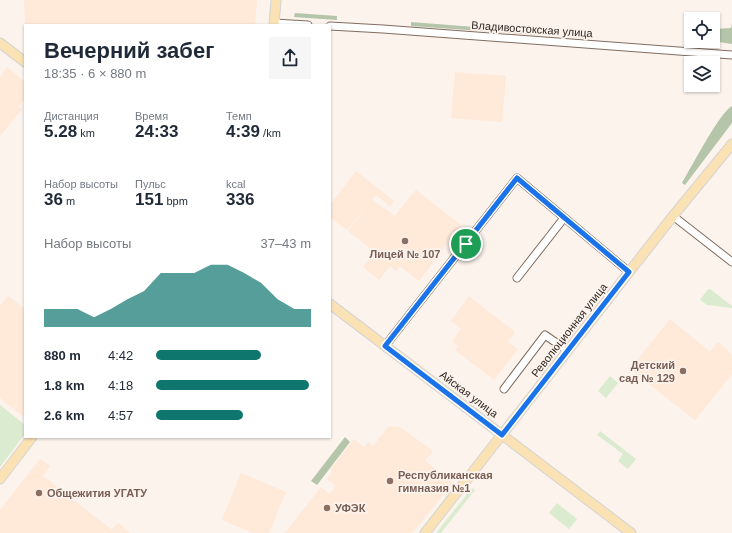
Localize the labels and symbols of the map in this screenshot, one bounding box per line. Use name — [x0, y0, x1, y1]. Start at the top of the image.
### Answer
street label: Владивостокская улица — [471, 19, 594, 39]
pin — [449, 227, 483, 261]
marker: Лицей № 107 — [400, 236, 410, 246]
place label: Лицей № 107 — [370, 248, 440, 260]
street label: Революционная улица — [529, 280, 610, 379]
place label: Детский сад № 129 — [619, 359, 675, 384]
marker: Детский сад № 129 — [678, 366, 688, 376]
street label: Айская улица — [438, 368, 501, 420]
place label: Республиканская гимназия №1 — [398, 469, 493, 494]
marker: Республиканская гимназия №1 — [385, 476, 395, 486]
place label: Общежития УГАТУ — [47, 487, 147, 499]
marker: Общежития УГАТУ — [34, 488, 44, 498]
place label: УФЭК — [335, 502, 366, 514]
marker: УФЭК — [322, 503, 332, 513]

